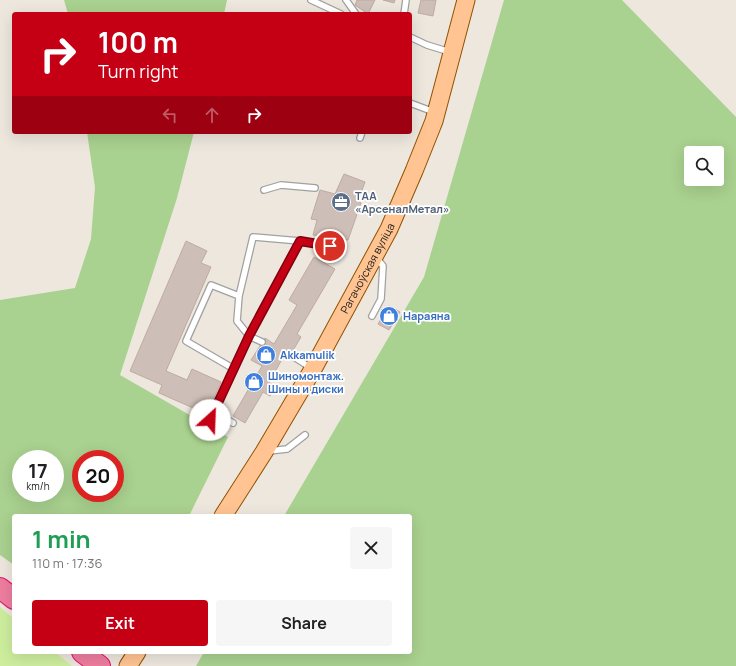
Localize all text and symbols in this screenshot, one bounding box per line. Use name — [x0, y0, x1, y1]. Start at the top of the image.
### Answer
text: 100 m — [98, 23, 178, 61]
icon: right — [32, 28, 84, 80]
text: Turn right — [98, 59, 179, 83]
icon: left — [159, 104, 181, 126]
icon: ahead — [201, 104, 223, 126]
icon: right — [243, 104, 265, 126]
map controls — [684, 146, 724, 186]
button: search — [684, 146, 724, 186]
place label: ТАА «АрсеналМетал» — [355, 188, 449, 216]
office icon: ТАА «АрсеналМетал» — [330, 191, 352, 213]
street label: Рагачоўская вуліца — [337, 221, 398, 316]
pin — [313, 229, 347, 263]
icon: arrive — [319, 235, 341, 257]
shop icon: Нараяна — [378, 305, 400, 327]
place label: Нараяна — [403, 308, 450, 323]
shop icon: Akkamulik — [255, 344, 277, 366]
place label: Akkamulik — [280, 347, 335, 362]
place label: Шиномонтаж. Шины и диски — [268, 368, 344, 396]
shop icon: Шиномонтаж. Шины и диски — [243, 371, 265, 393]
position arrow — [189, 399, 231, 441]
speed limit sign: 20 — [72, 450, 124, 502]
text: 17 — [28, 457, 48, 484]
text: km/h — [26, 479, 50, 493]
text: 1 min — [32, 522, 91, 555]
button: close — [350, 527, 392, 569]
text: 110 m · 17:36 — [32, 554, 103, 572]
button: Exit — [32, 600, 208, 646]
button: Share — [216, 600, 392, 646]

